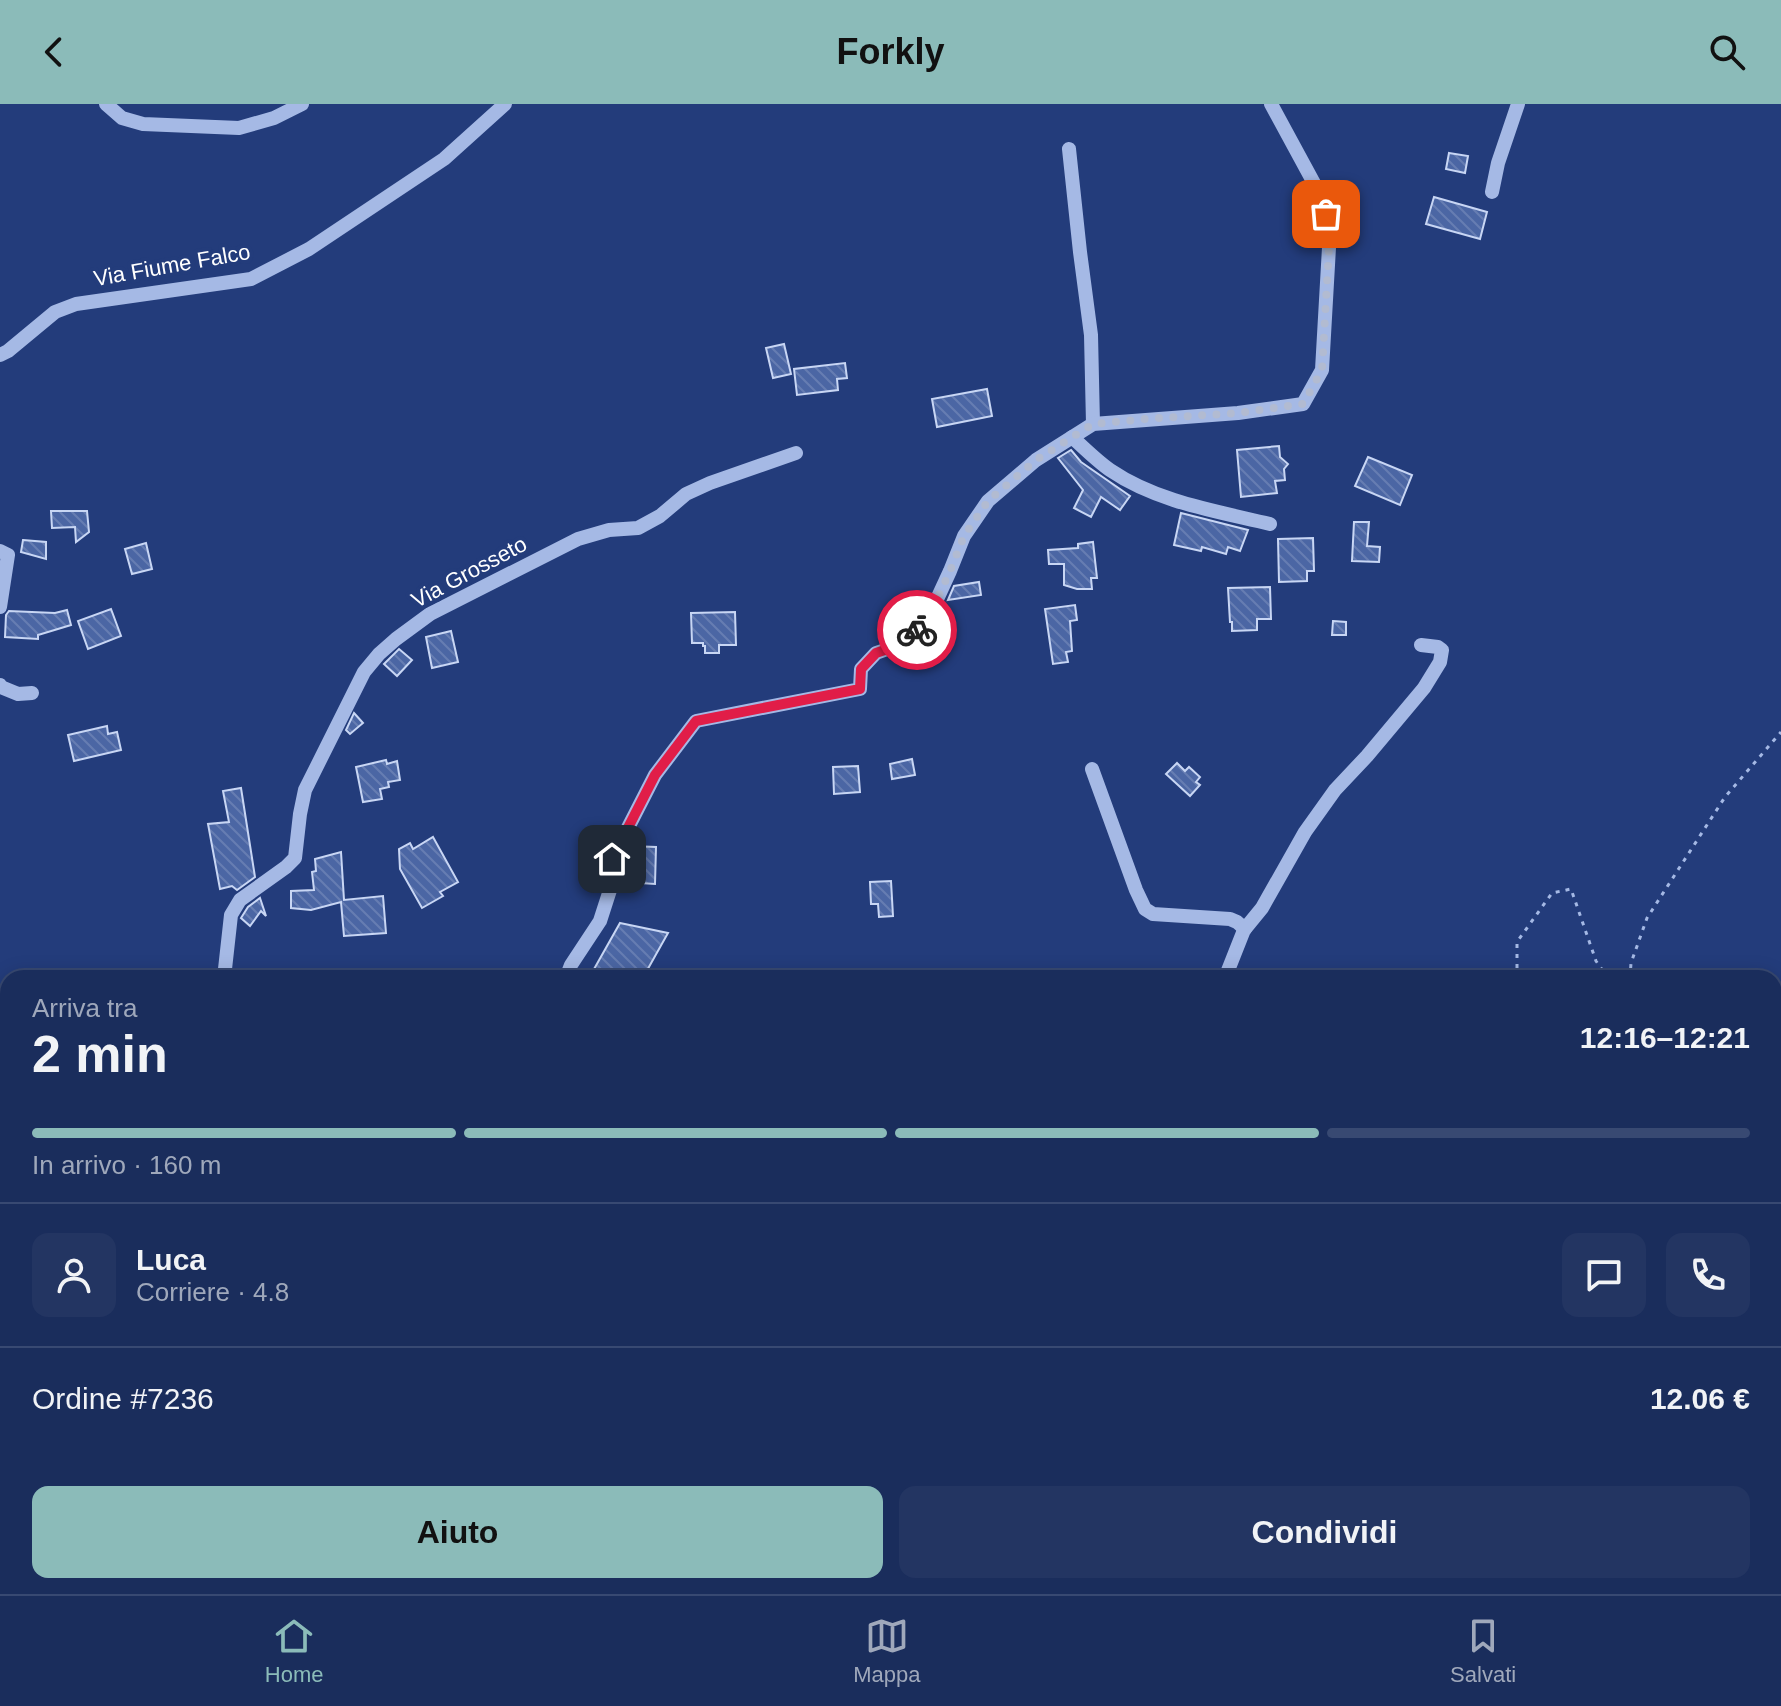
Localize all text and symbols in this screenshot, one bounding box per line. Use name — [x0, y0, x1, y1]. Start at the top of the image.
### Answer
icon: back — [32, 30, 76, 74]
icon: search — [1705, 30, 1749, 74]
text: Forkly — [836, 31, 945, 72]
pin — [1292, 180, 1360, 248]
icon: bag — [1304, 192, 1348, 236]
street label: Via Fiume Falco — [92, 239, 252, 291]
street label: Via Grosseto — [407, 531, 531, 613]
courier — [877, 590, 957, 670]
icon: bike — [895, 608, 939, 652]
pin — [578, 825, 646, 893]
icon: home — [590, 837, 634, 881]
text: Arriva tra — [32, 993, 137, 1023]
text: 12:16–12:21 — [1580, 1021, 1750, 1054]
text: 2 min — [32, 1025, 168, 1083]
text: In arrivo · 160 m — [32, 1150, 221, 1180]
button: person — [32, 1233, 116, 1317]
button: chat — [1562, 1233, 1646, 1317]
button: phone — [1666, 1233, 1750, 1317]
text: Luca — [136, 1243, 206, 1276]
text: Corriere · 4.8 — [136, 1277, 289, 1307]
text: Ordine #7236 — [32, 1382, 214, 1415]
text: 12.06 € — [1650, 1382, 1750, 1415]
button: Aiuto — [32, 1486, 883, 1578]
button: Condividi — [899, 1486, 1750, 1578]
tab: Home — [265, 1614, 324, 1688]
tab: Mappa — [853, 1614, 920, 1688]
tab: Salvati — [1450, 1614, 1516, 1688]

